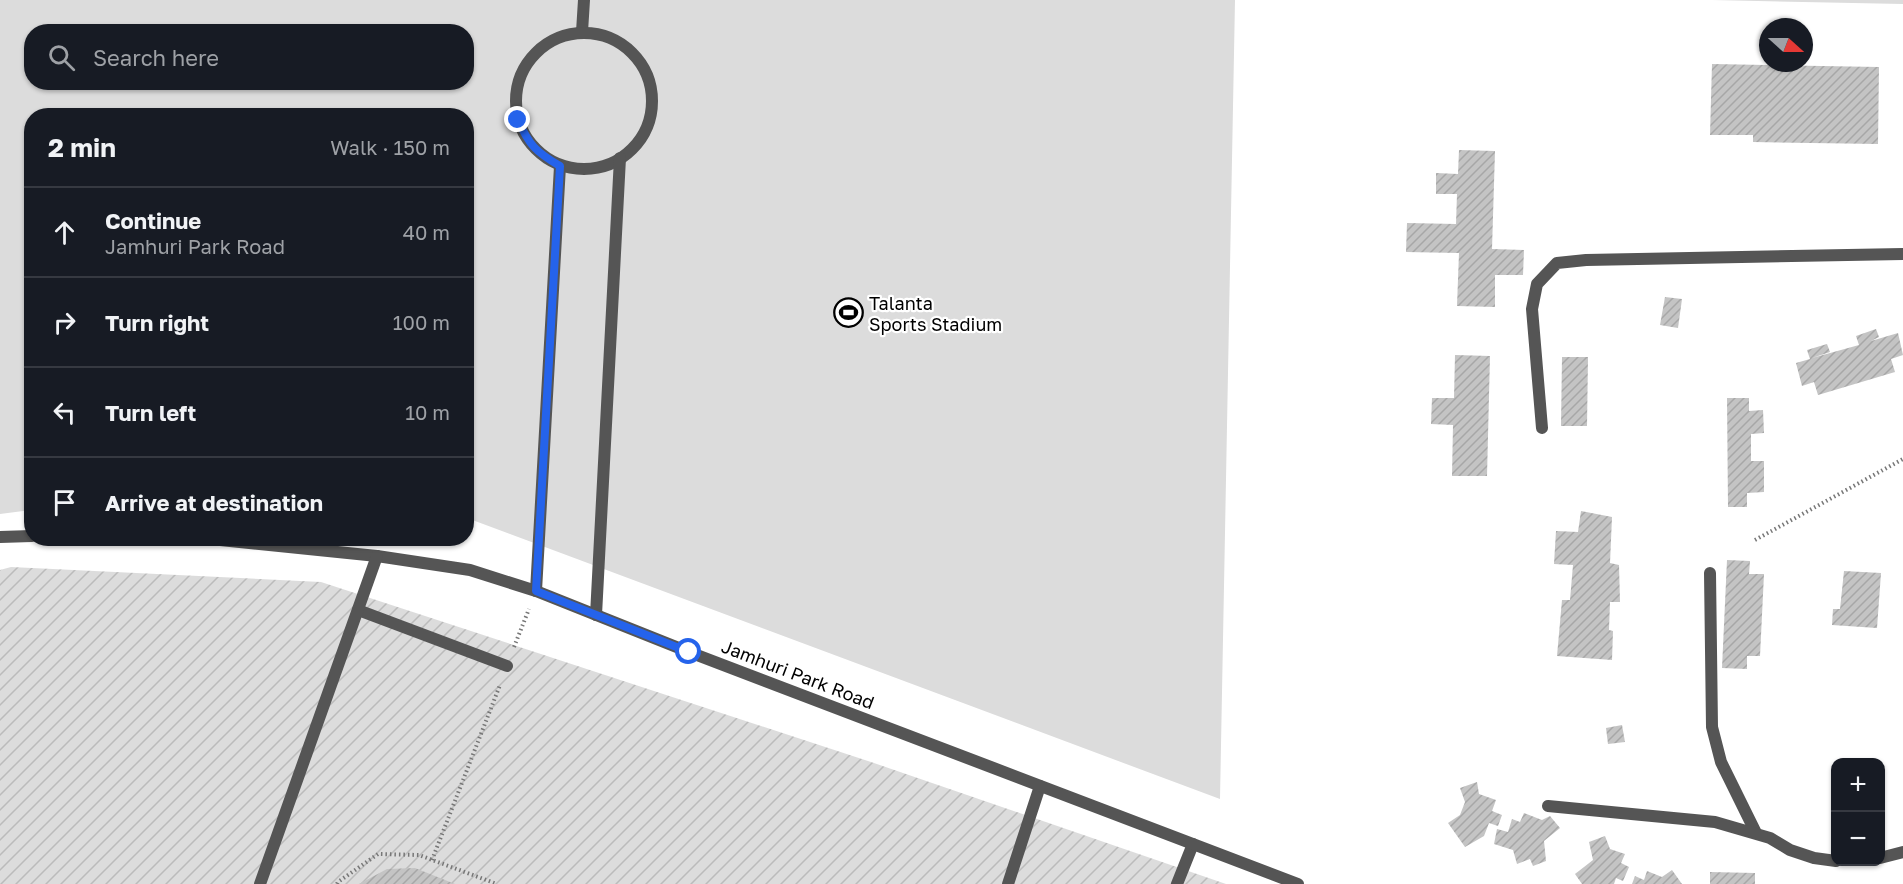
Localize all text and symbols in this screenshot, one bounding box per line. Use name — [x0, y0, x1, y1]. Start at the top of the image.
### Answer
north arrow — [1759, 18, 1813, 72]
search box — [24, 24, 474, 90]
icon: search — [45, 41, 78, 74]
text: Search here — [93, 44, 219, 71]
route end — [504, 106, 530, 132]
text: 2 min — [48, 132, 116, 163]
text: Walk · 150 m — [330, 135, 450, 159]
text: Continue — [105, 207, 201, 234]
icon: ahead — [48, 216, 81, 249]
text: 40 m — [403, 220, 450, 244]
text: Jamhuri Park Road — [105, 234, 285, 258]
place label: Talanta Sports Stadium — [869, 292, 1002, 335]
sports icon: Talanta Sports Stadium — [832, 297, 864, 329]
icon: right — [48, 306, 81, 339]
text: Turn right — [105, 309, 209, 336]
text: 100 m — [393, 310, 450, 334]
icon: left — [48, 396, 81, 429]
text: Turn left — [105, 399, 196, 426]
text: 10 m — [405, 400, 450, 424]
icon: arrive — [48, 486, 81, 519]
text: Arrive at destination — [105, 489, 323, 516]
street label: Jamhuri Park Road — [718, 635, 878, 713]
route start — [675, 638, 701, 664]
map controls — [1831, 758, 1885, 866]
button: + — [1831, 758, 1885, 812]
button: − — [1831, 812, 1885, 866]

